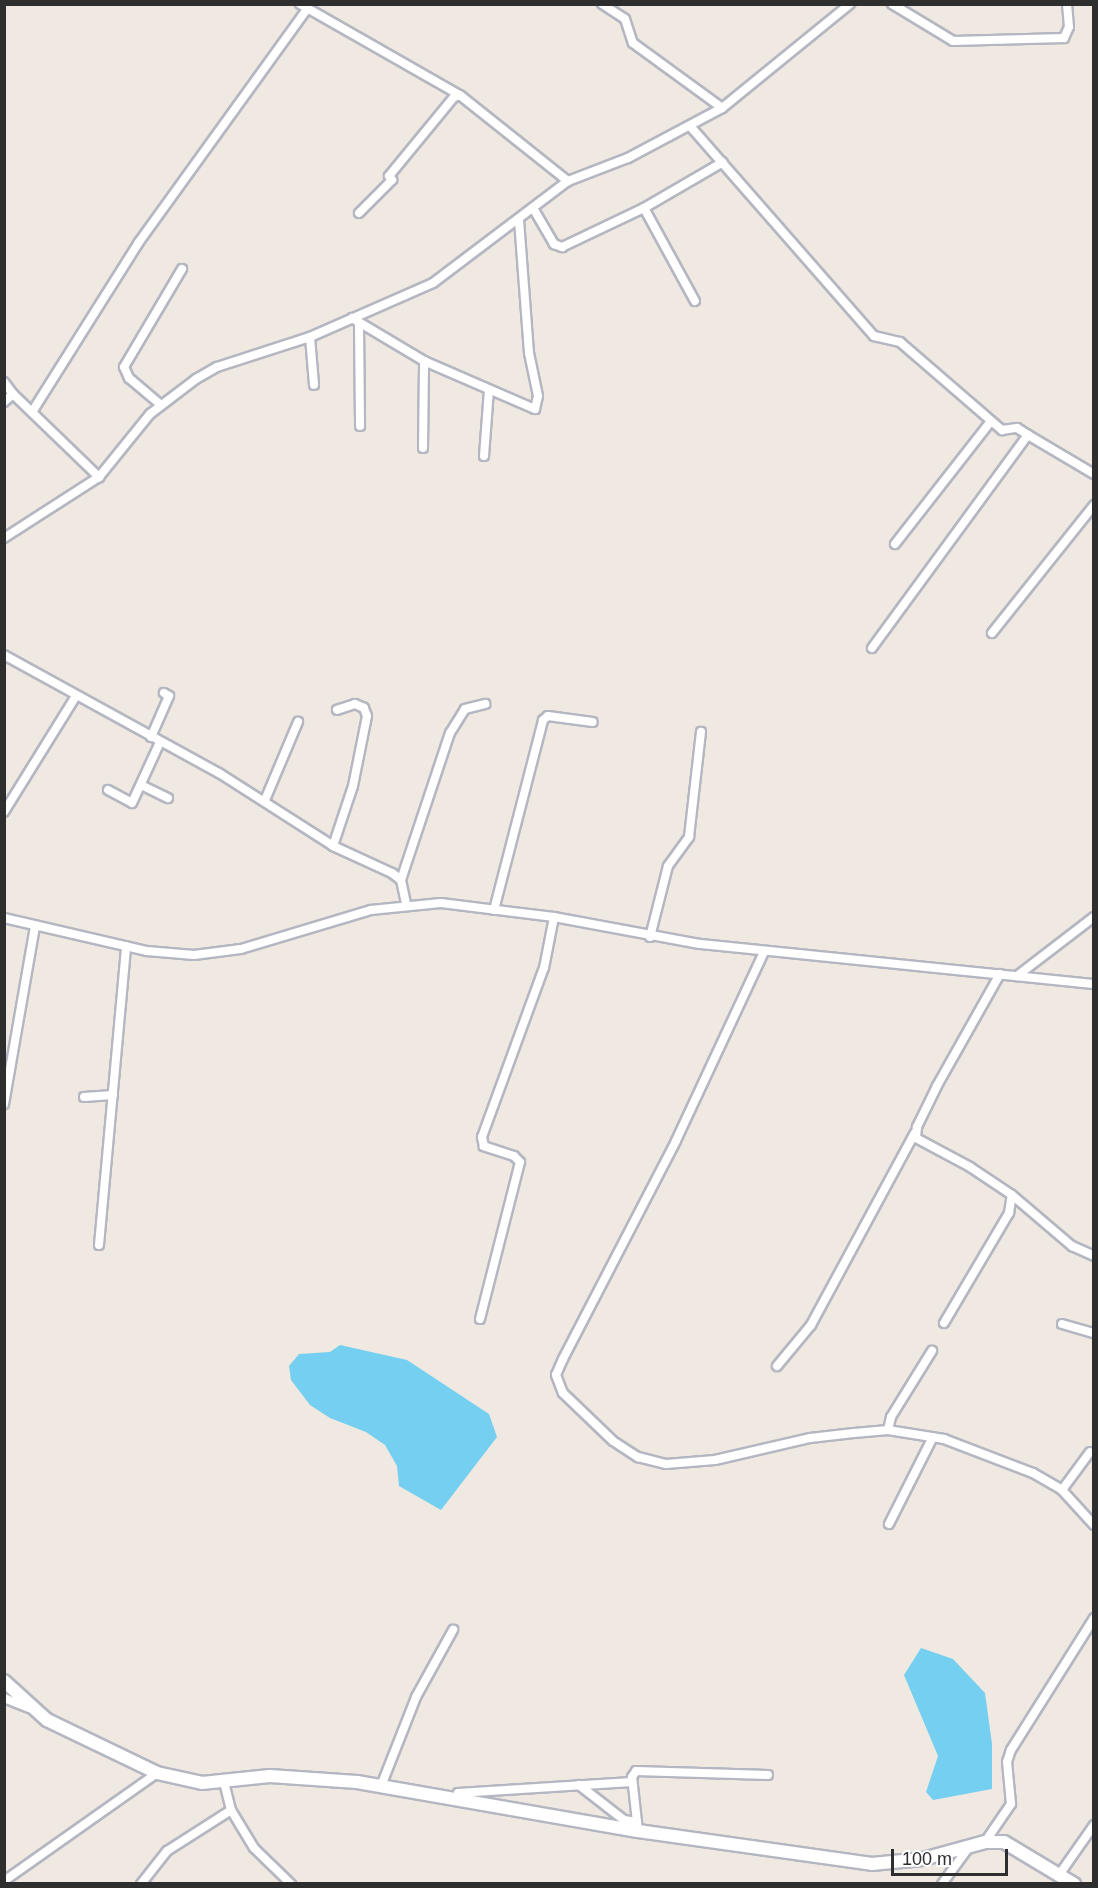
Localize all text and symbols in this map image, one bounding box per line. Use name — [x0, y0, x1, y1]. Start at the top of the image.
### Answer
scale bar — [894, 1837, 1011, 1875]
text: 100 m — [902, 1849, 952, 1869]

